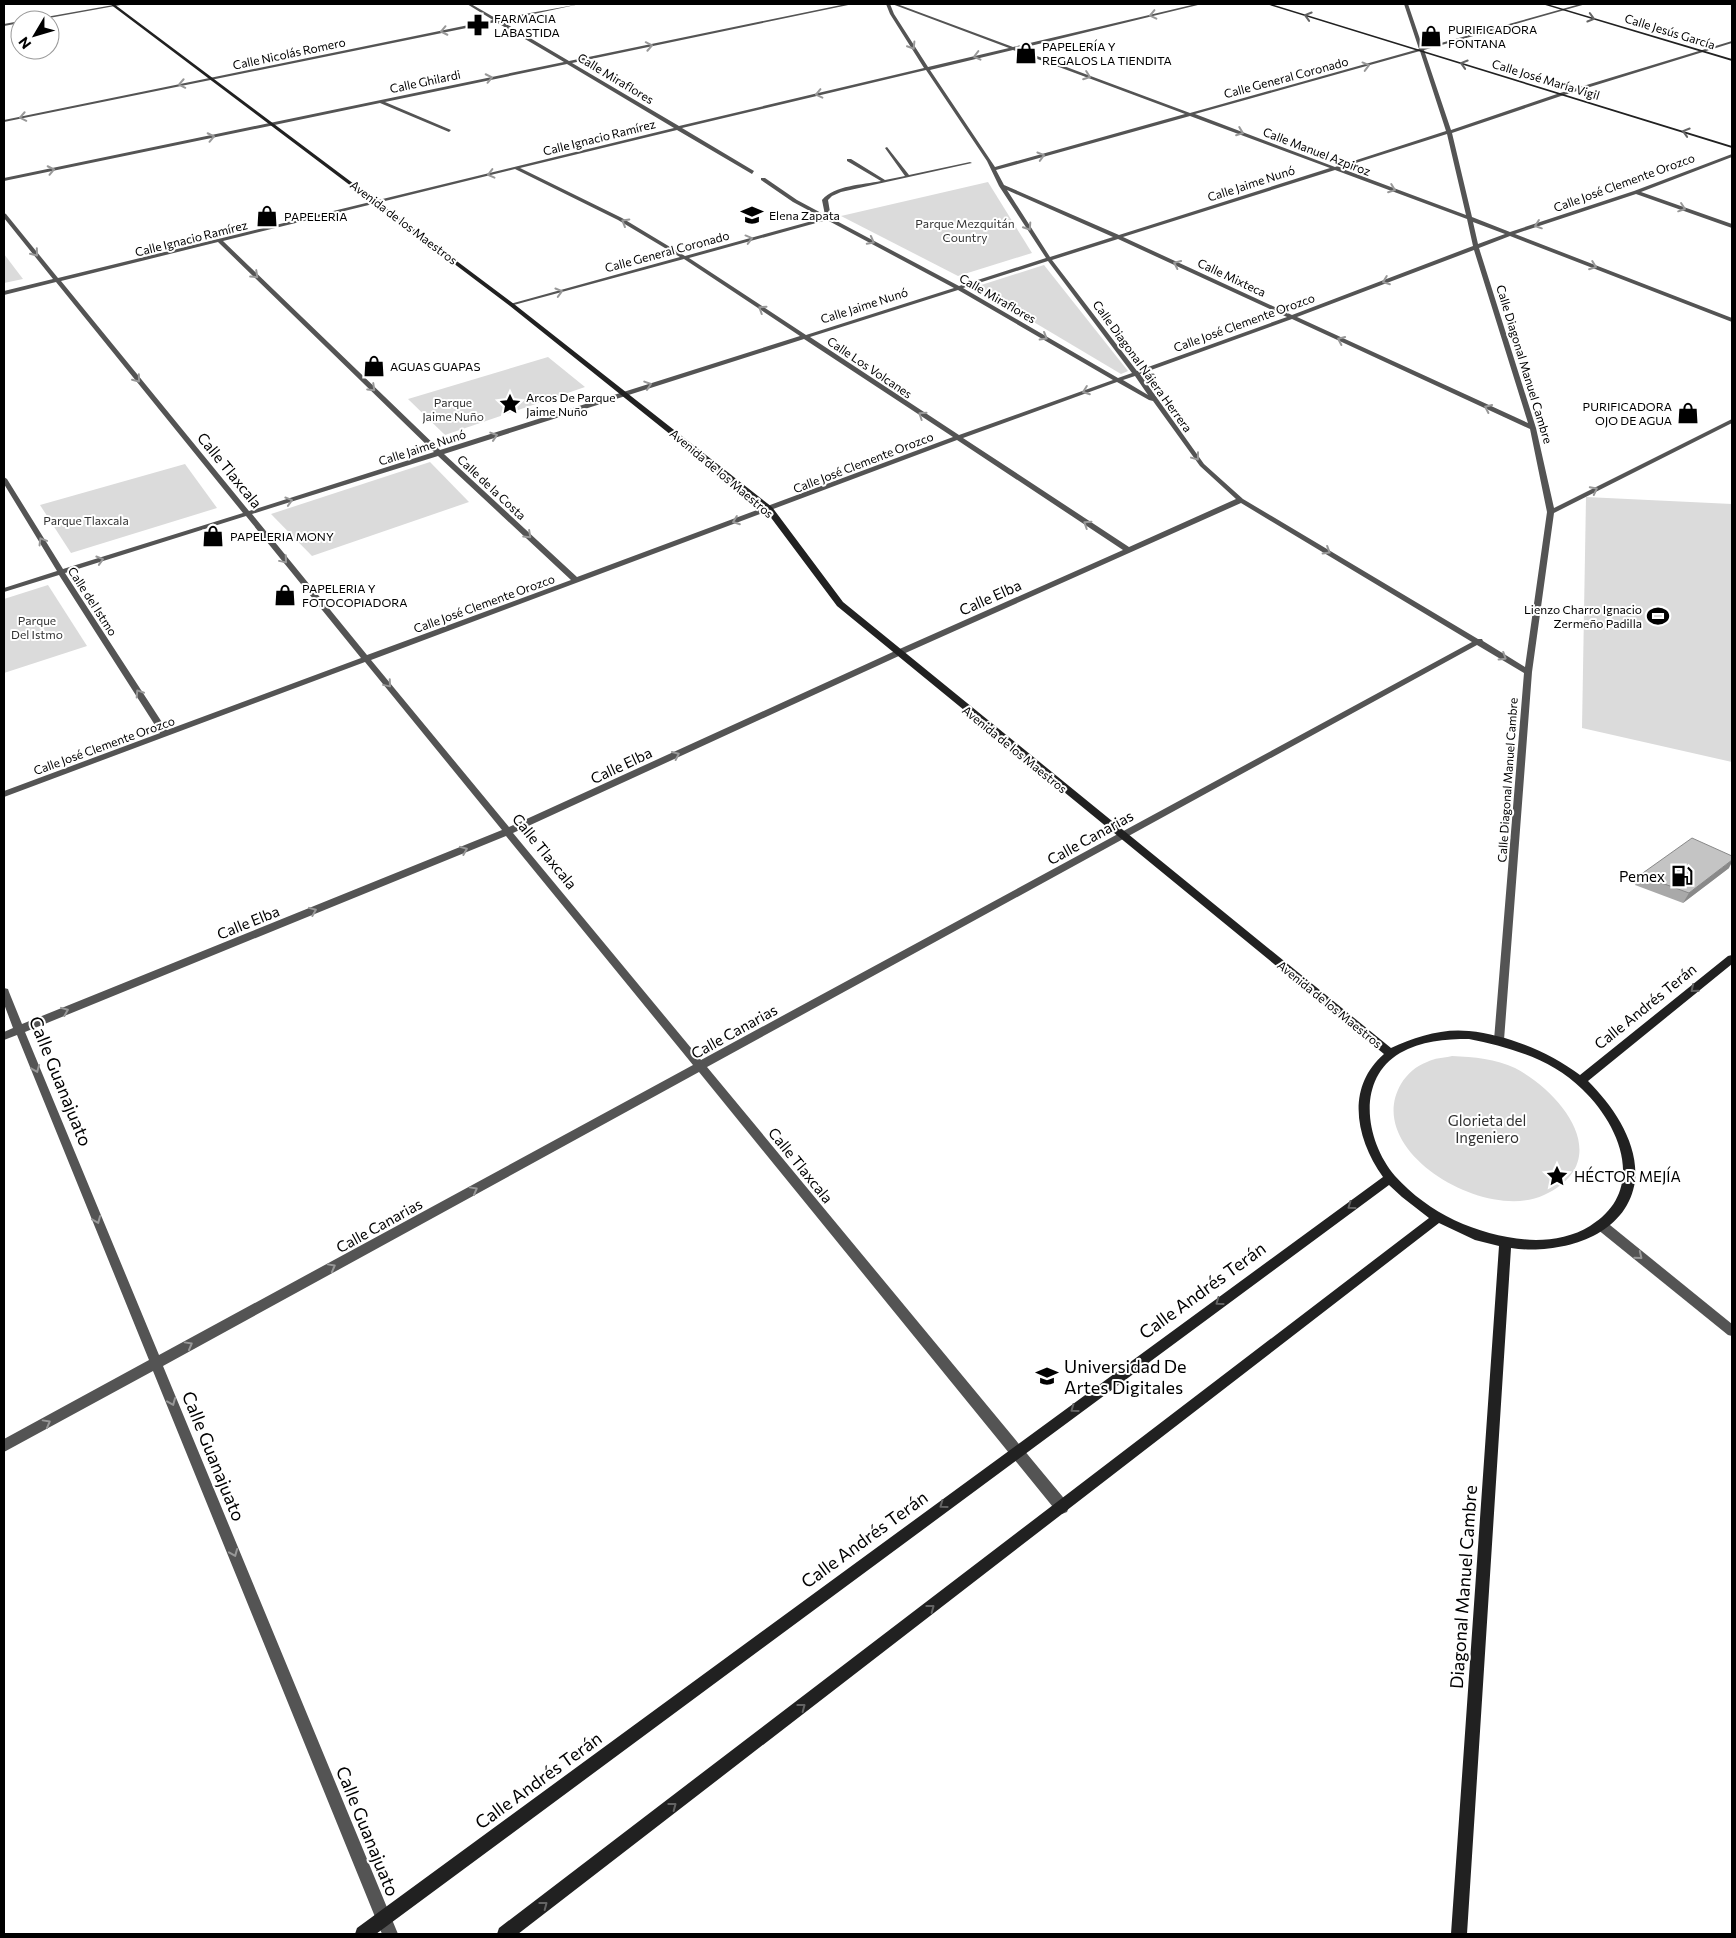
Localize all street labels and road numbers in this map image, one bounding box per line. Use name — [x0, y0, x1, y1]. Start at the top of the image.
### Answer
street label: Calle Jesús García — [1623, 11, 1717, 52]
street label: Calle Nicolás Romero — [231, 34, 347, 72]
street label: Calle Miraflores — [575, 50, 657, 106]
street label: Calle General Coronado — [1222, 54, 1350, 100]
street label: Calle José María Vigil — [1490, 56, 1602, 103]
street label: Calle Ghilardi — [388, 67, 462, 95]
street label: Calle Ignacio Ramírez — [541, 116, 657, 158]
street label: Calle Manuel Azpiroz — [1261, 124, 1373, 178]
street label: Calle José Clemente Orozco — [1552, 150, 1697, 215]
street label: Calle Jaime Nunó — [1206, 162, 1297, 205]
street label: Avenida de los Maestros — [348, 177, 460, 267]
street label: Calle Ignacio Ramírez — [133, 217, 249, 259]
street label: Calle General Coronado — [603, 228, 731, 274]
street label: Calle Mixteca — [1196, 255, 1268, 299]
street label: Calle Miraflores — [957, 270, 1039, 326]
street label: Calle Diagonal Manuel Cambre — [1494, 283, 1556, 445]
street label: Calle Jaime Nunó — [819, 284, 910, 327]
street label: Calle José Clemente Orozco — [1172, 290, 1317, 355]
street label: Calle Diagonal Nájera Herrera — [1090, 297, 1196, 435]
street label: Calle Los Volcanes — [825, 333, 915, 401]
street label: Calle Jaime Nunó — [377, 426, 468, 469]
street label: Avenida de los Maestros — [668, 426, 776, 520]
street label: Calle Tlaxcala — [194, 428, 266, 512]
street label: Calle José Clemente Orozco — [791, 429, 936, 496]
street label: Calle de la Costa — [455, 452, 529, 522]
street label: Calle del Istmo — [66, 564, 120, 638]
street label: Calle José Clemente Orozco — [412, 571, 557, 636]
street label: Calle Elba — [956, 575, 1024, 619]
street label: Calle Diagonal Manuel Cambre — [1494, 697, 1520, 863]
street label: Avenida de los Maestros — [960, 703, 1070, 795]
street label: Calle José Clemente Orozco — [32, 713, 177, 778]
street label: Calle Elba — [587, 743, 655, 787]
street label: Calle Canarias — [1044, 806, 1136, 868]
street label: Calle Tlaxcala — [509, 809, 581, 893]
street label: Calle Elba — [214, 901, 282, 943]
street label: Avenida de los Maestros — [1275, 958, 1385, 1050]
street label: Calle Andrés Terán — [1590, 959, 1700, 1053]
street label: Calle Canarias — [688, 1000, 780, 1062]
street label: Calle Guanajuato — [25, 1013, 97, 1149]
street label: Calle Tlaxcala — [765, 1123, 837, 1207]
street label: Calle Canarias — [333, 1194, 425, 1256]
street label: Calle Andrés Terán — [1134, 1237, 1270, 1343]
street label: Calle Guanajuato — [178, 1388, 250, 1524]
street label: Diagonal Manuel Cambre — [1445, 1484, 1481, 1690]
street label: Calle Andrés Terán — [796, 1486, 932, 1592]
street label: Calle Andrés Terán — [470, 1727, 606, 1833]
street label: Calle Guanajuato — [332, 1763, 404, 1899]

